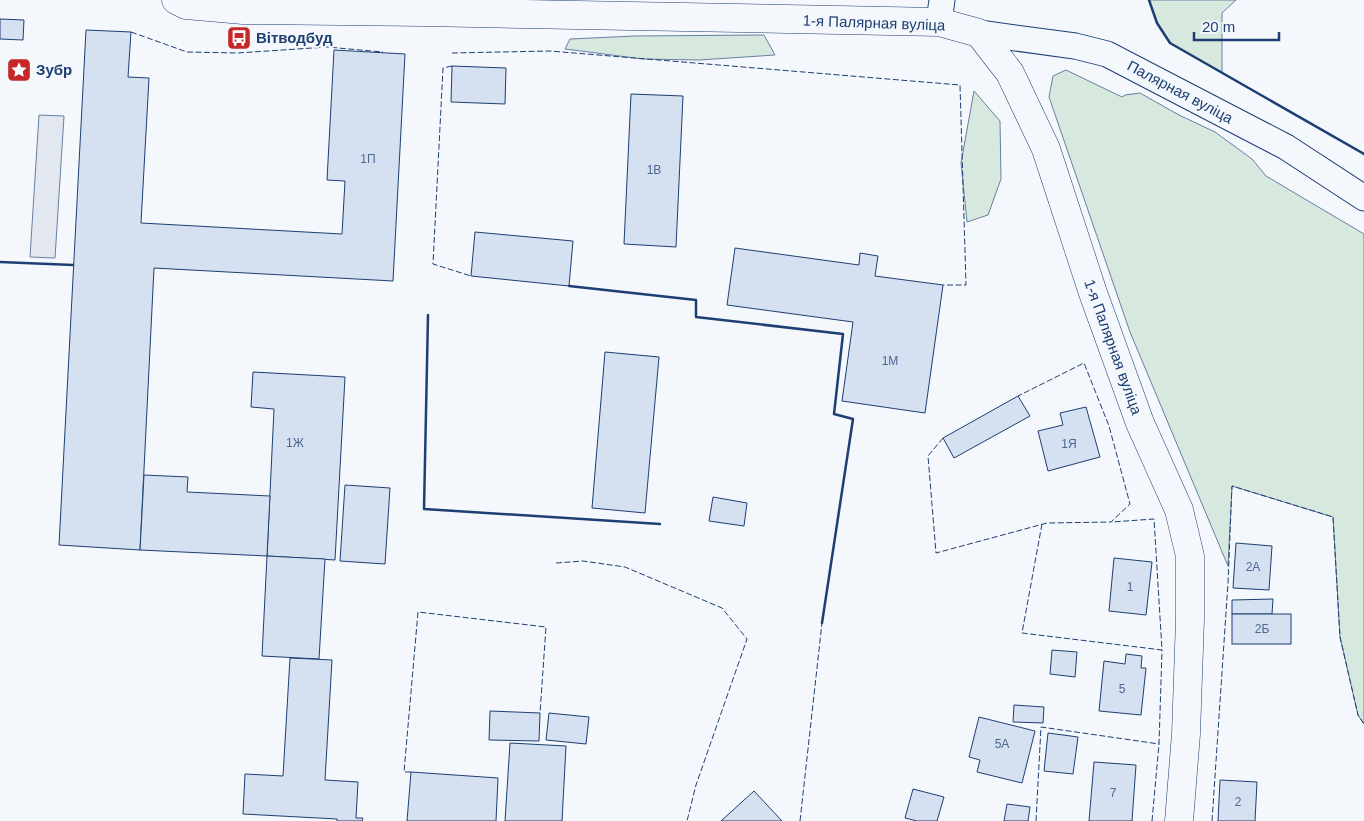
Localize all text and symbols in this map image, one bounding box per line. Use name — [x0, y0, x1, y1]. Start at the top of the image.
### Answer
scale bar — [1194, 10, 1279, 42]
street label: 1-я Палярная вуліца — [802, 12, 946, 34]
text: 20 m — [1202, 18, 1235, 35]
bus stop icon: Вітводбуд — [226, 25, 252, 51]
place label: Вітводбуд — [256, 29, 333, 46]
place icon: Зубр — [6, 57, 32, 83]
street label: Палярная вуліца — [1125, 57, 1236, 127]
place label: Зубр — [36, 61, 72, 78]
house number: 1П — [360, 152, 376, 166]
house number: 1В — [647, 163, 661, 177]
street label: 1-я Палярная вуліца — [1081, 277, 1146, 417]
house number: 1М — [882, 354, 898, 368]
house number: 1Ж — [286, 436, 304, 450]
house number: 1Я — [1061, 437, 1077, 451]
house number: 2А — [1246, 560, 1260, 574]
house number: 1 — [1127, 580, 1134, 594]
house number: 2Б — [1255, 622, 1269, 636]
house number: 5 — [1119, 682, 1126, 696]
house number: 5А — [995, 737, 1009, 751]
house number: 7 — [1110, 786, 1117, 800]
house number: 2 — [1235, 795, 1242, 809]

